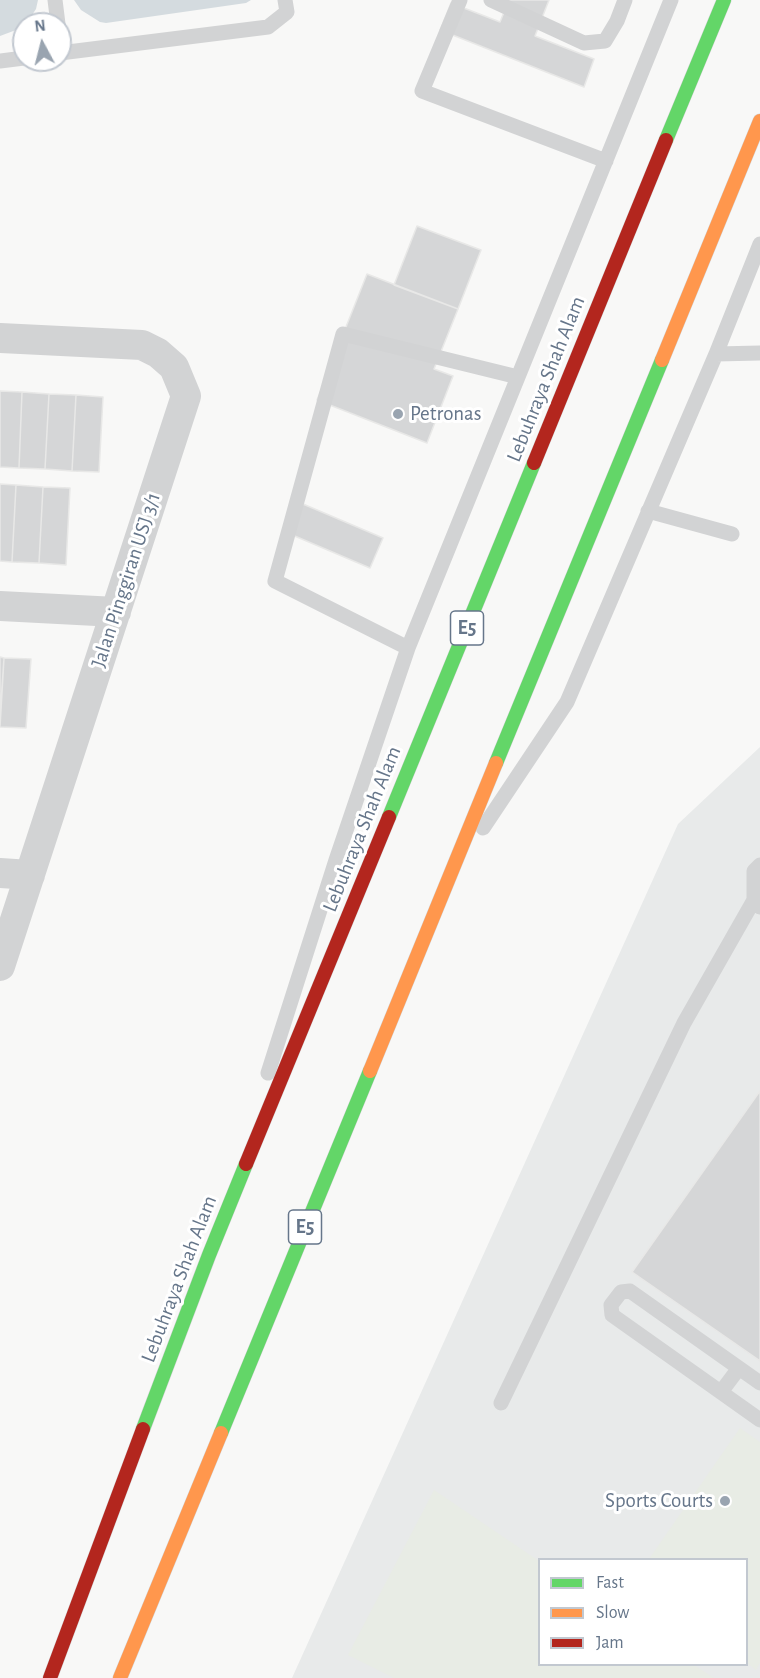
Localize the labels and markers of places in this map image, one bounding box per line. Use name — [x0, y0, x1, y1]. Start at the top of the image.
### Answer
place label: Petronas — [410, 401, 482, 427]
marker: Petronas — [391, 407, 405, 421]
place label: Sports Courts — [605, 1488, 713, 1514]
marker: Sports Courts — [718, 1494, 732, 1508]

